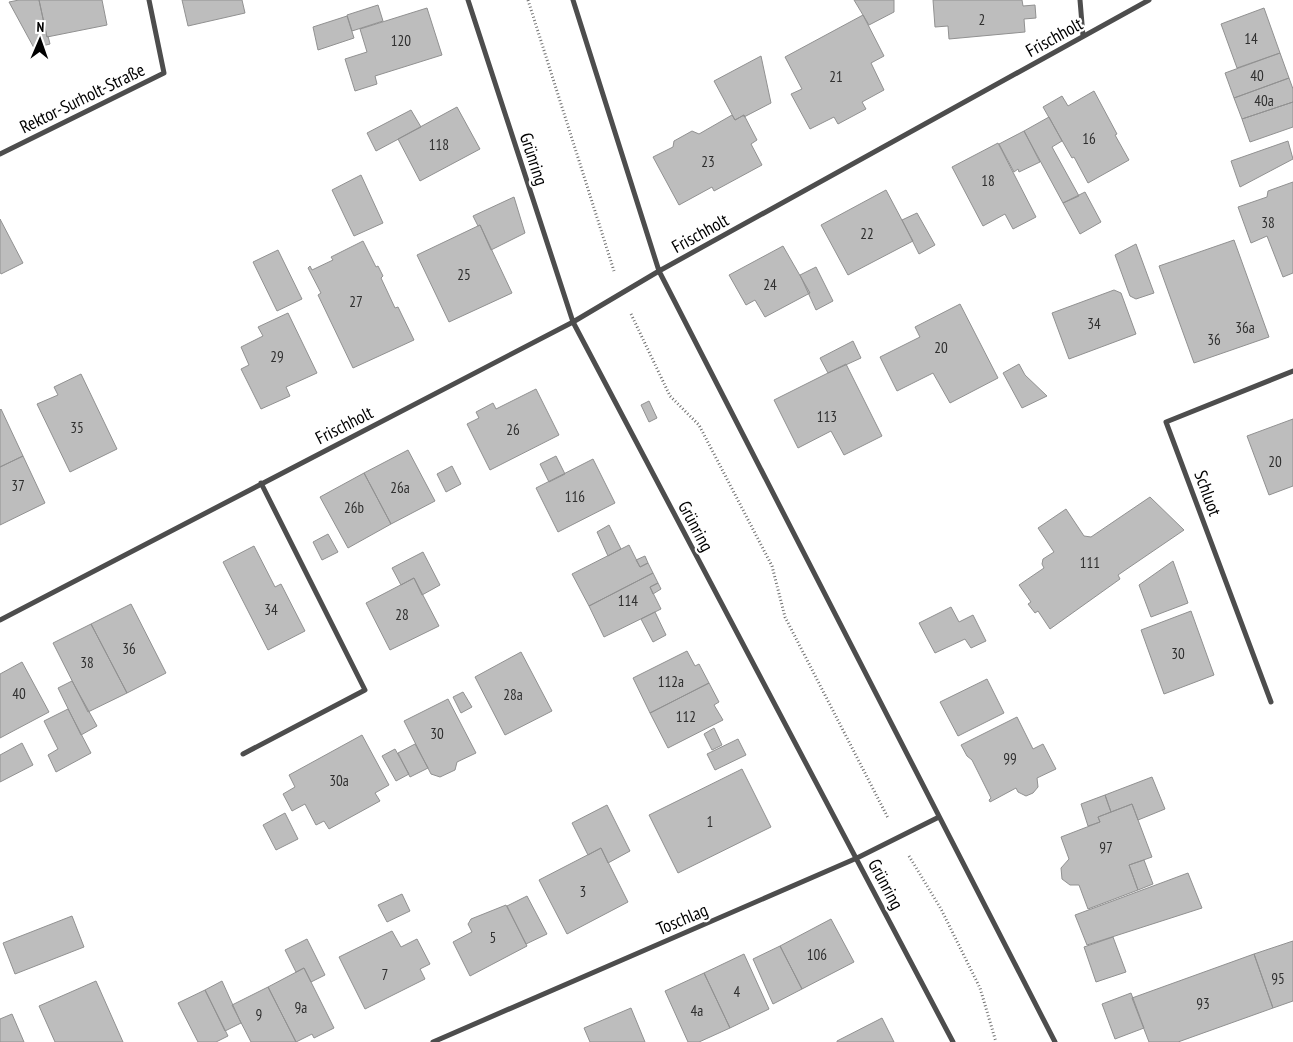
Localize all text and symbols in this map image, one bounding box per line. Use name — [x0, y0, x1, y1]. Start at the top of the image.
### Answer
house number: 2 — [979, 10, 985, 29]
street label: Frischholt — [1022, 12, 1087, 62]
north arrow — [15, 15, 65, 65]
text: N — [36, 18, 45, 36]
house number: 14 — [1244, 29, 1258, 48]
house number: 120 — [391, 31, 411, 50]
street label: Rektor-Surholt-Straße — [16, 58, 148, 138]
house number: 40 — [1250, 66, 1264, 85]
house number: 21 — [829, 67, 843, 86]
house number: 40a — [1254, 91, 1274, 110]
house number: 16 — [1082, 129, 1096, 148]
street label: Grünring — [515, 130, 553, 188]
house number: 118 — [429, 135, 449, 154]
house number: 23 — [701, 152, 715, 171]
house number: 18 — [981, 171, 995, 190]
street label: Frischholt — [668, 208, 733, 258]
house number: 38 — [1261, 213, 1275, 232]
house number: 22 — [860, 224, 874, 243]
house number: 25 — [457, 265, 471, 284]
house number: 24 — [763, 275, 777, 294]
house number: 27 — [349, 292, 363, 311]
house number: 34 — [1087, 314, 1101, 333]
house number: 36a — [1235, 318, 1255, 337]
house number: 36 — [1207, 330, 1221, 349]
house number: 20 — [934, 338, 948, 357]
house number: 29 — [270, 347, 284, 366]
street label: Frischholt — [311, 401, 377, 449]
house number: 113 — [817, 407, 837, 426]
house number: 35 — [70, 418, 84, 437]
house number: 26 — [506, 420, 520, 439]
house number: 20 — [1268, 452, 1282, 471]
street label: Schluot — [1189, 467, 1227, 519]
house number: 37 — [11, 476, 25, 495]
house number: 26a — [390, 478, 410, 497]
house number: 116 — [565, 487, 585, 506]
street label: Grünring — [673, 497, 719, 555]
house number: 26b — [344, 498, 364, 517]
house number: 111 — [1080, 553, 1100, 572]
house number: 114 — [618, 591, 638, 610]
house number: 34 — [264, 600, 278, 619]
house number: 28 — [395, 605, 409, 624]
house number: 36 — [122, 639, 136, 658]
house number: 30 — [1171, 644, 1185, 663]
house number: 38 — [80, 653, 94, 672]
house number: 112a — [658, 672, 684, 691]
house number: 40 — [12, 684, 26, 703]
house number: 28a — [503, 685, 523, 704]
house number: 112 — [676, 707, 696, 726]
house number: 30 — [430, 724, 444, 743]
house number: 99 — [1003, 749, 1017, 768]
house number: 30a — [329, 771, 349, 790]
house number: 1 — [707, 812, 713, 831]
house number: 97 — [1099, 838, 1113, 857]
street label: Grünring — [863, 855, 909, 913]
house number: 3 — [580, 882, 586, 901]
street label: Toschlag — [653, 898, 711, 940]
house number: 5 — [490, 928, 496, 947]
house number: 106 — [807, 945, 827, 964]
house number: 7 — [382, 965, 388, 984]
house number: 95 — [1271, 969, 1285, 988]
house number: 4 — [734, 982, 741, 1001]
house number: 93 — [1196, 994, 1210, 1013]
house number: 9a — [295, 998, 307, 1017]
house number: 4a — [691, 1001, 703, 1020]
house number: 9 — [256, 1005, 262, 1024]

